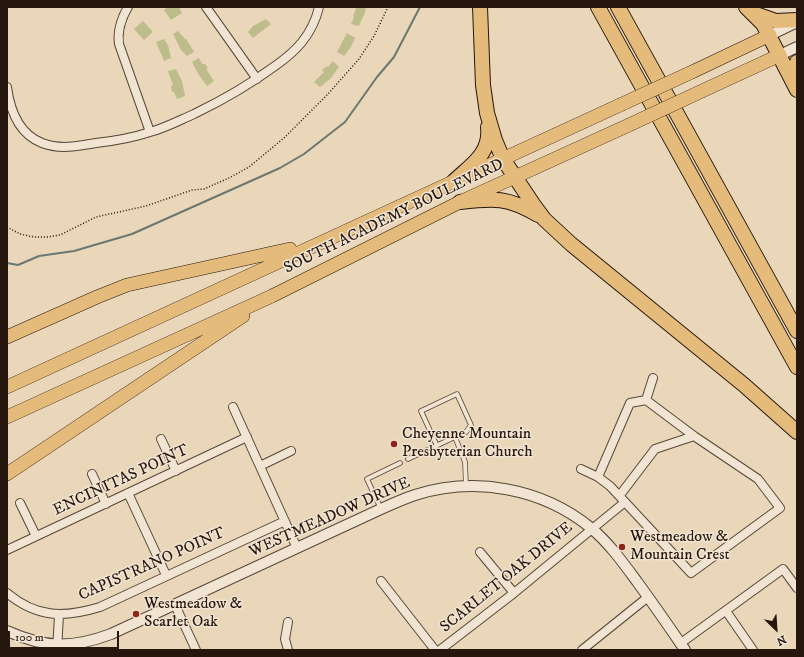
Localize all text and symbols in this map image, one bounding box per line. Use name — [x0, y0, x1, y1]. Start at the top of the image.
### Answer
street label: SOUTH ACADEMY BOULEVARD — [281, 155, 507, 279]
place label: Cheyenne Mountain Presbyterian Church — [402, 425, 533, 463]
marker: Cheyenne Mountain Presbyterian Church — [389, 439, 399, 449]
street label: ENCINITAS POINT — [50, 441, 192, 521]
street label: WESTMEADOW DRIVE — [247, 474, 413, 562]
street label: SCARLET OAK DRIVE — [437, 519, 577, 637]
street label: CAPISTRANO POINT — [76, 524, 228, 606]
place label: Westmeadow & Mountain Crest — [630, 528, 730, 566]
marker: Westmeadow & Mountain Crest — [617, 542, 627, 552]
place label: Westmeadow & Scarlet Oak — [144, 595, 242, 633]
marker: Westmeadow & Scarlet Oak — [131, 609, 141, 619]
north arrow — [756, 609, 796, 649]
scale bar — [10, 623, 121, 649]
text: 100 m — [15, 630, 44, 645]
text: N — [774, 632, 788, 648]

